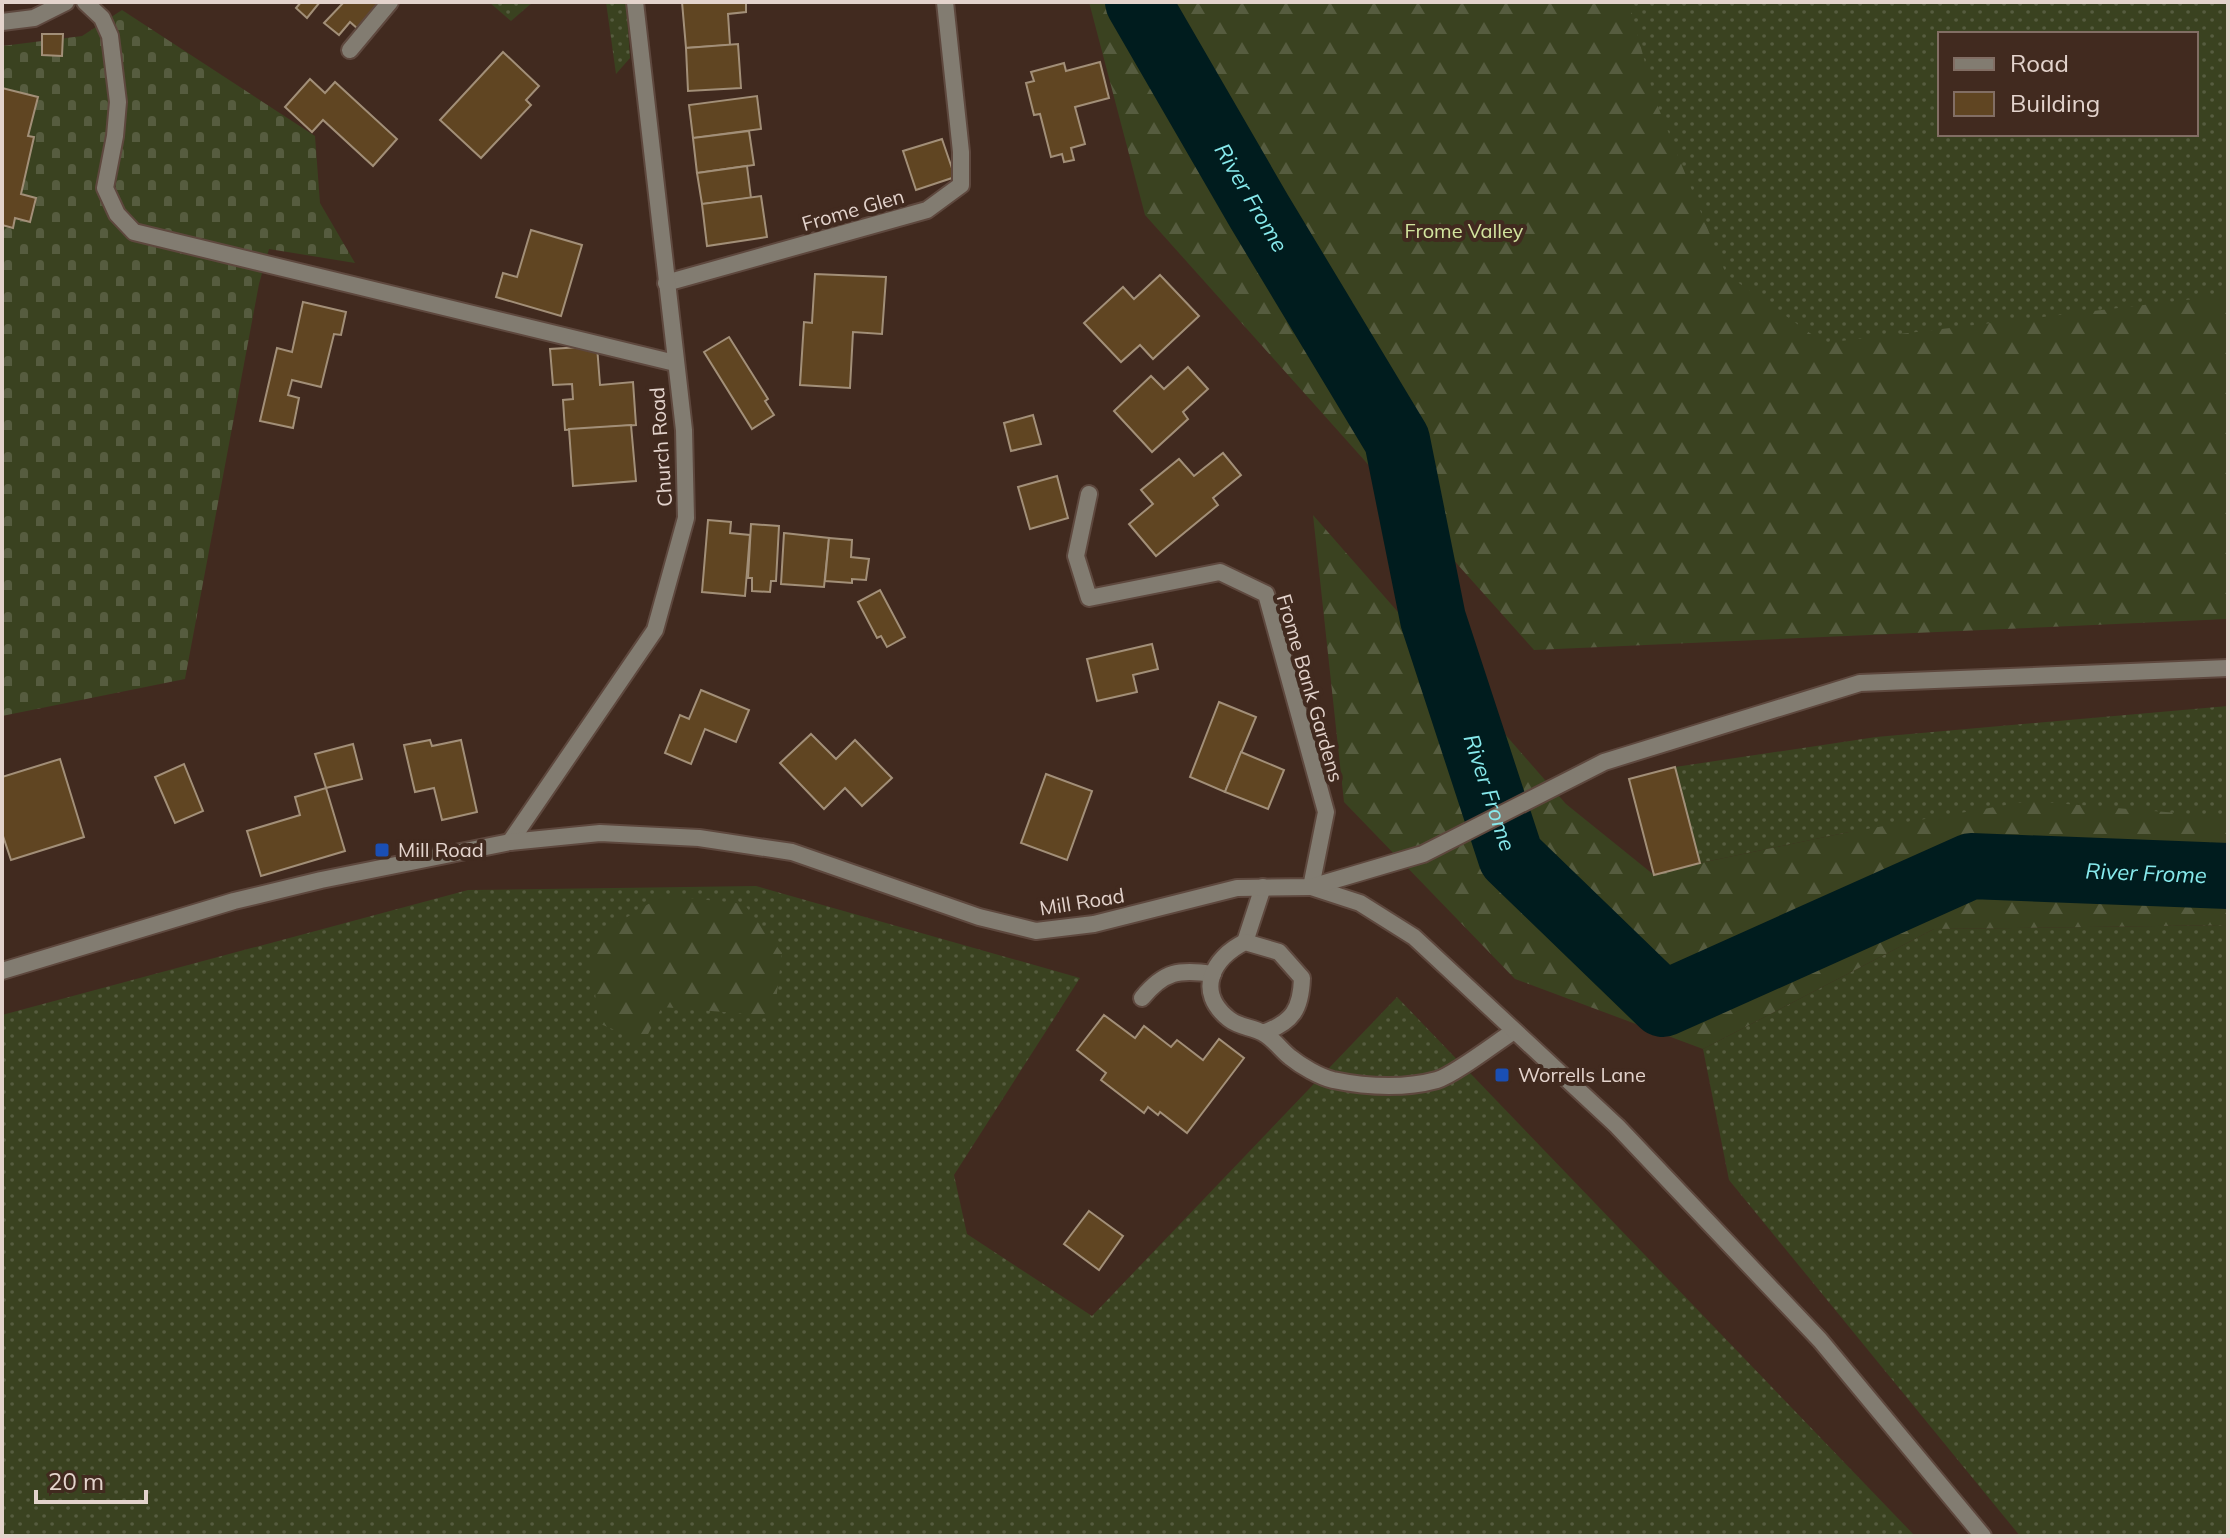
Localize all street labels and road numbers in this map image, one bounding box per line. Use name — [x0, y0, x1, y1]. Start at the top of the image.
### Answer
street label: Frome Glen — [799, 183, 907, 236]
street label: Church Road — [644, 386, 677, 508]
street label: Frome Bank Gardens — [1272, 591, 1349, 785]
street label: Mill Road — [1038, 882, 1126, 921]

